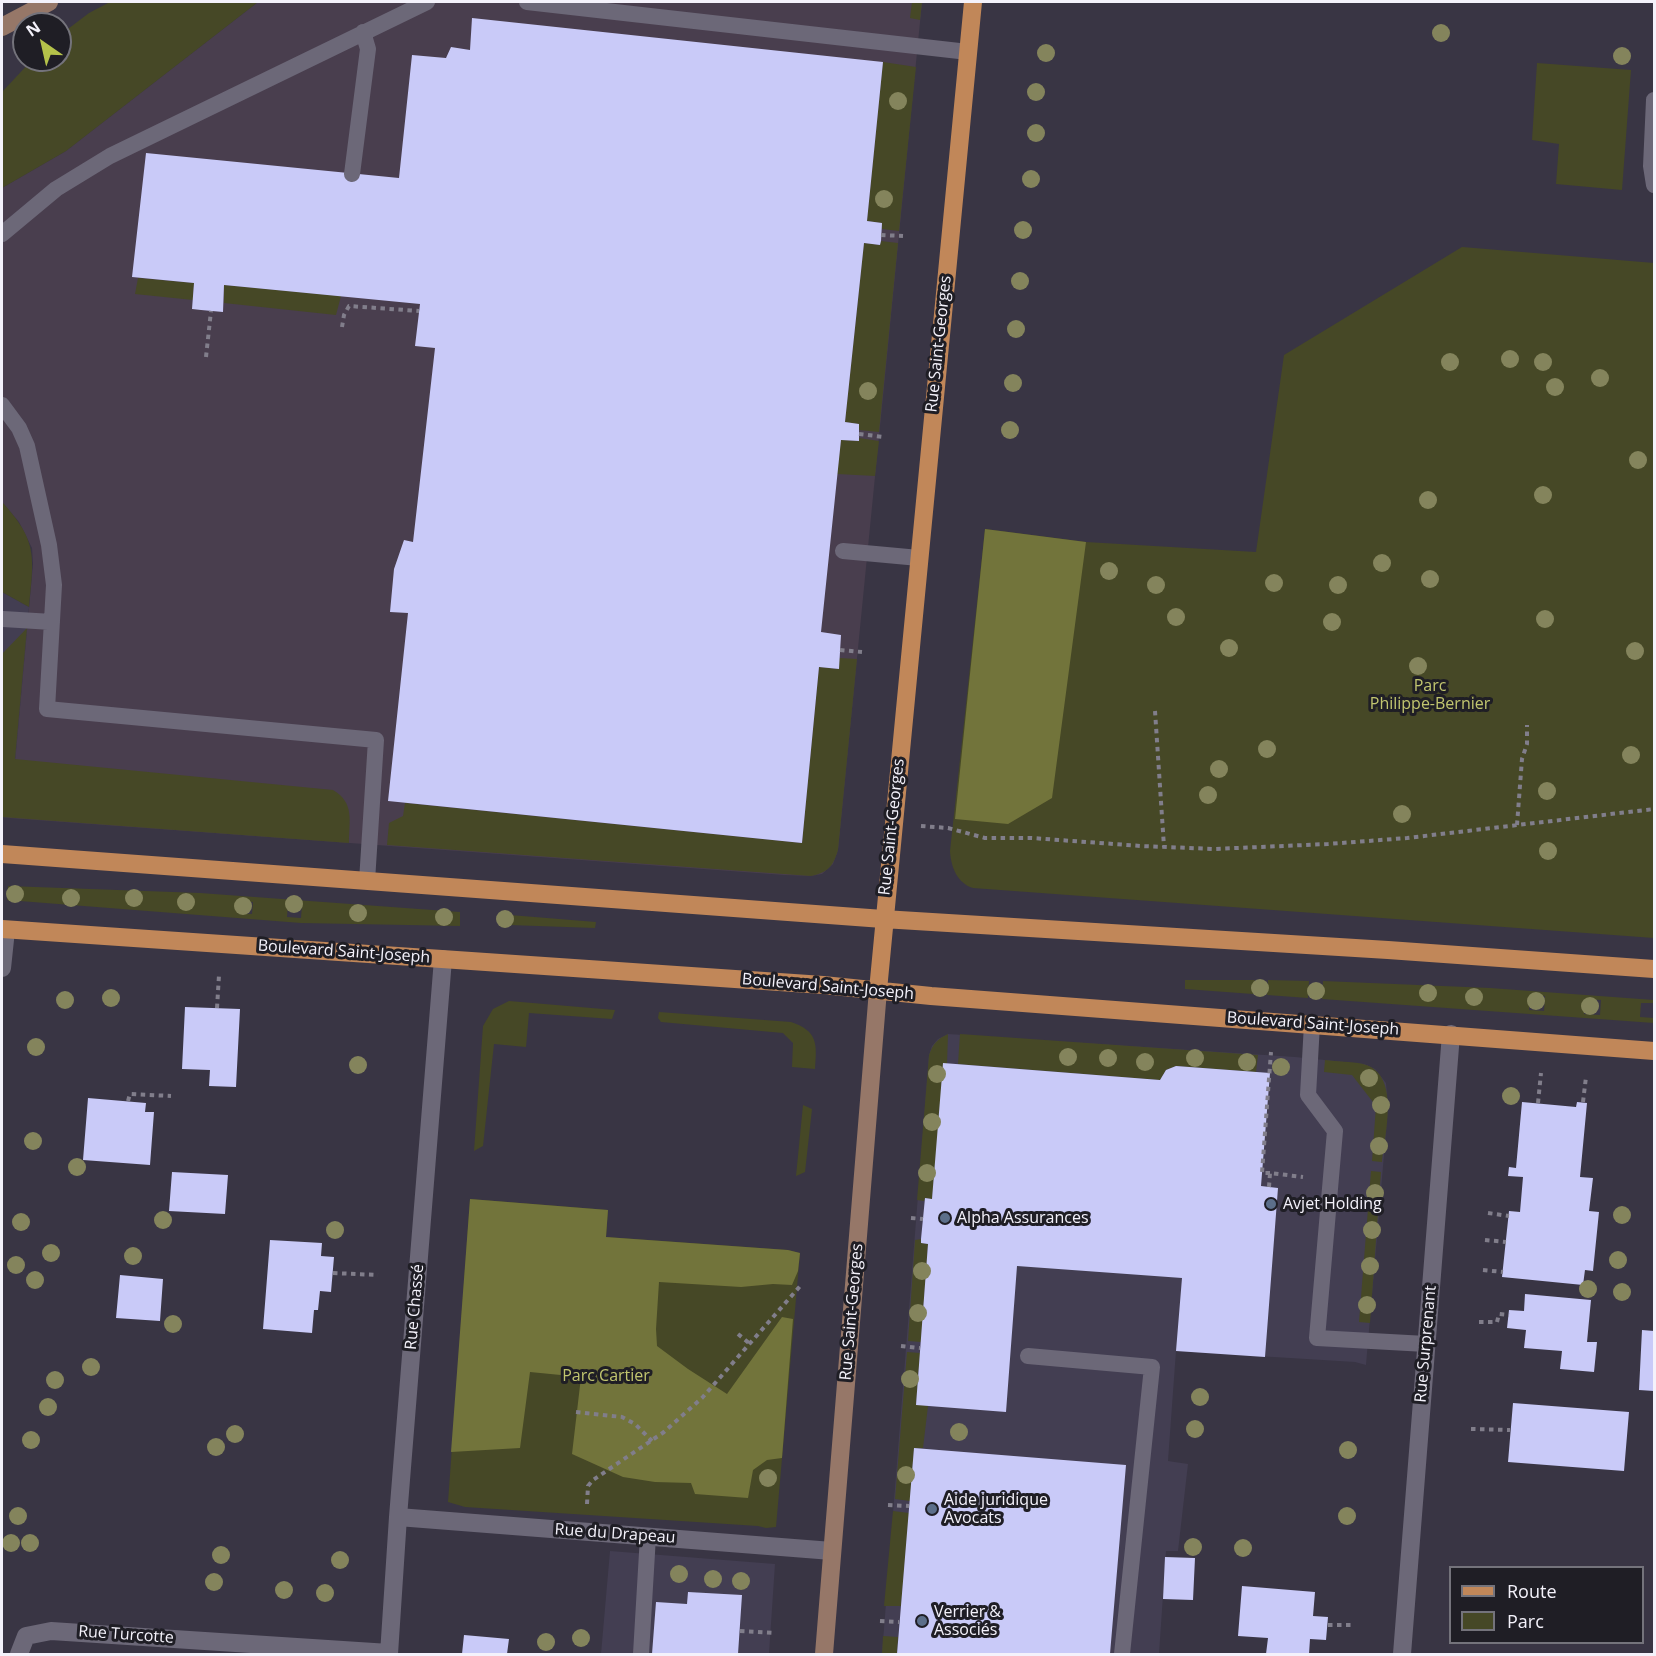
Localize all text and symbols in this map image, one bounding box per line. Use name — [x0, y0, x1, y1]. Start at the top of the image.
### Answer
north arrow — [12, 12, 72, 72]
text: N — [22, 16, 45, 41]
street label: Rue Saint-Georges — [922, 275, 956, 413]
park label: Parc Philippe-Bernier — [1370, 676, 1490, 714]
street label: Rue Saint-Georges — [875, 758, 909, 896]
street label: Boulevard Saint-Joseph — [257, 936, 431, 968]
street label: Boulevard Saint-Joseph — [741, 970, 915, 1004]
street label: Boulevard Saint-Joseph — [1226, 1008, 1400, 1040]
place label: Avjet Holding — [1283, 1194, 1382, 1214]
marker: Avjet Holding — [1264, 1197, 1278, 1211]
place label: Alpha Assurances — [957, 1208, 1088, 1228]
marker: Alpha Assurances — [938, 1211, 952, 1225]
street label: Rue Saint-Georges — [836, 1243, 868, 1381]
street label: Rue Chassé — [402, 1263, 428, 1351]
street label: Rue Surprenant — [1411, 1285, 1441, 1403]
park label: Parc Cartier — [562, 1366, 650, 1386]
place label: Aide juridique Avocats — [944, 1490, 1048, 1528]
marker: Aide juridique Avocats — [925, 1502, 939, 1516]
street label: Rue du Drapeau — [554, 1520, 676, 1548]
legend — [1449, 1566, 1644, 1644]
text: Route — [1507, 1579, 1557, 1603]
place label: Verrier & Associés — [934, 1602, 1001, 1640]
text: Parc — [1507, 1609, 1544, 1633]
marker: Verrier & Associés — [915, 1614, 929, 1628]
street label: Rue Turcotte — [78, 1622, 174, 1648]

